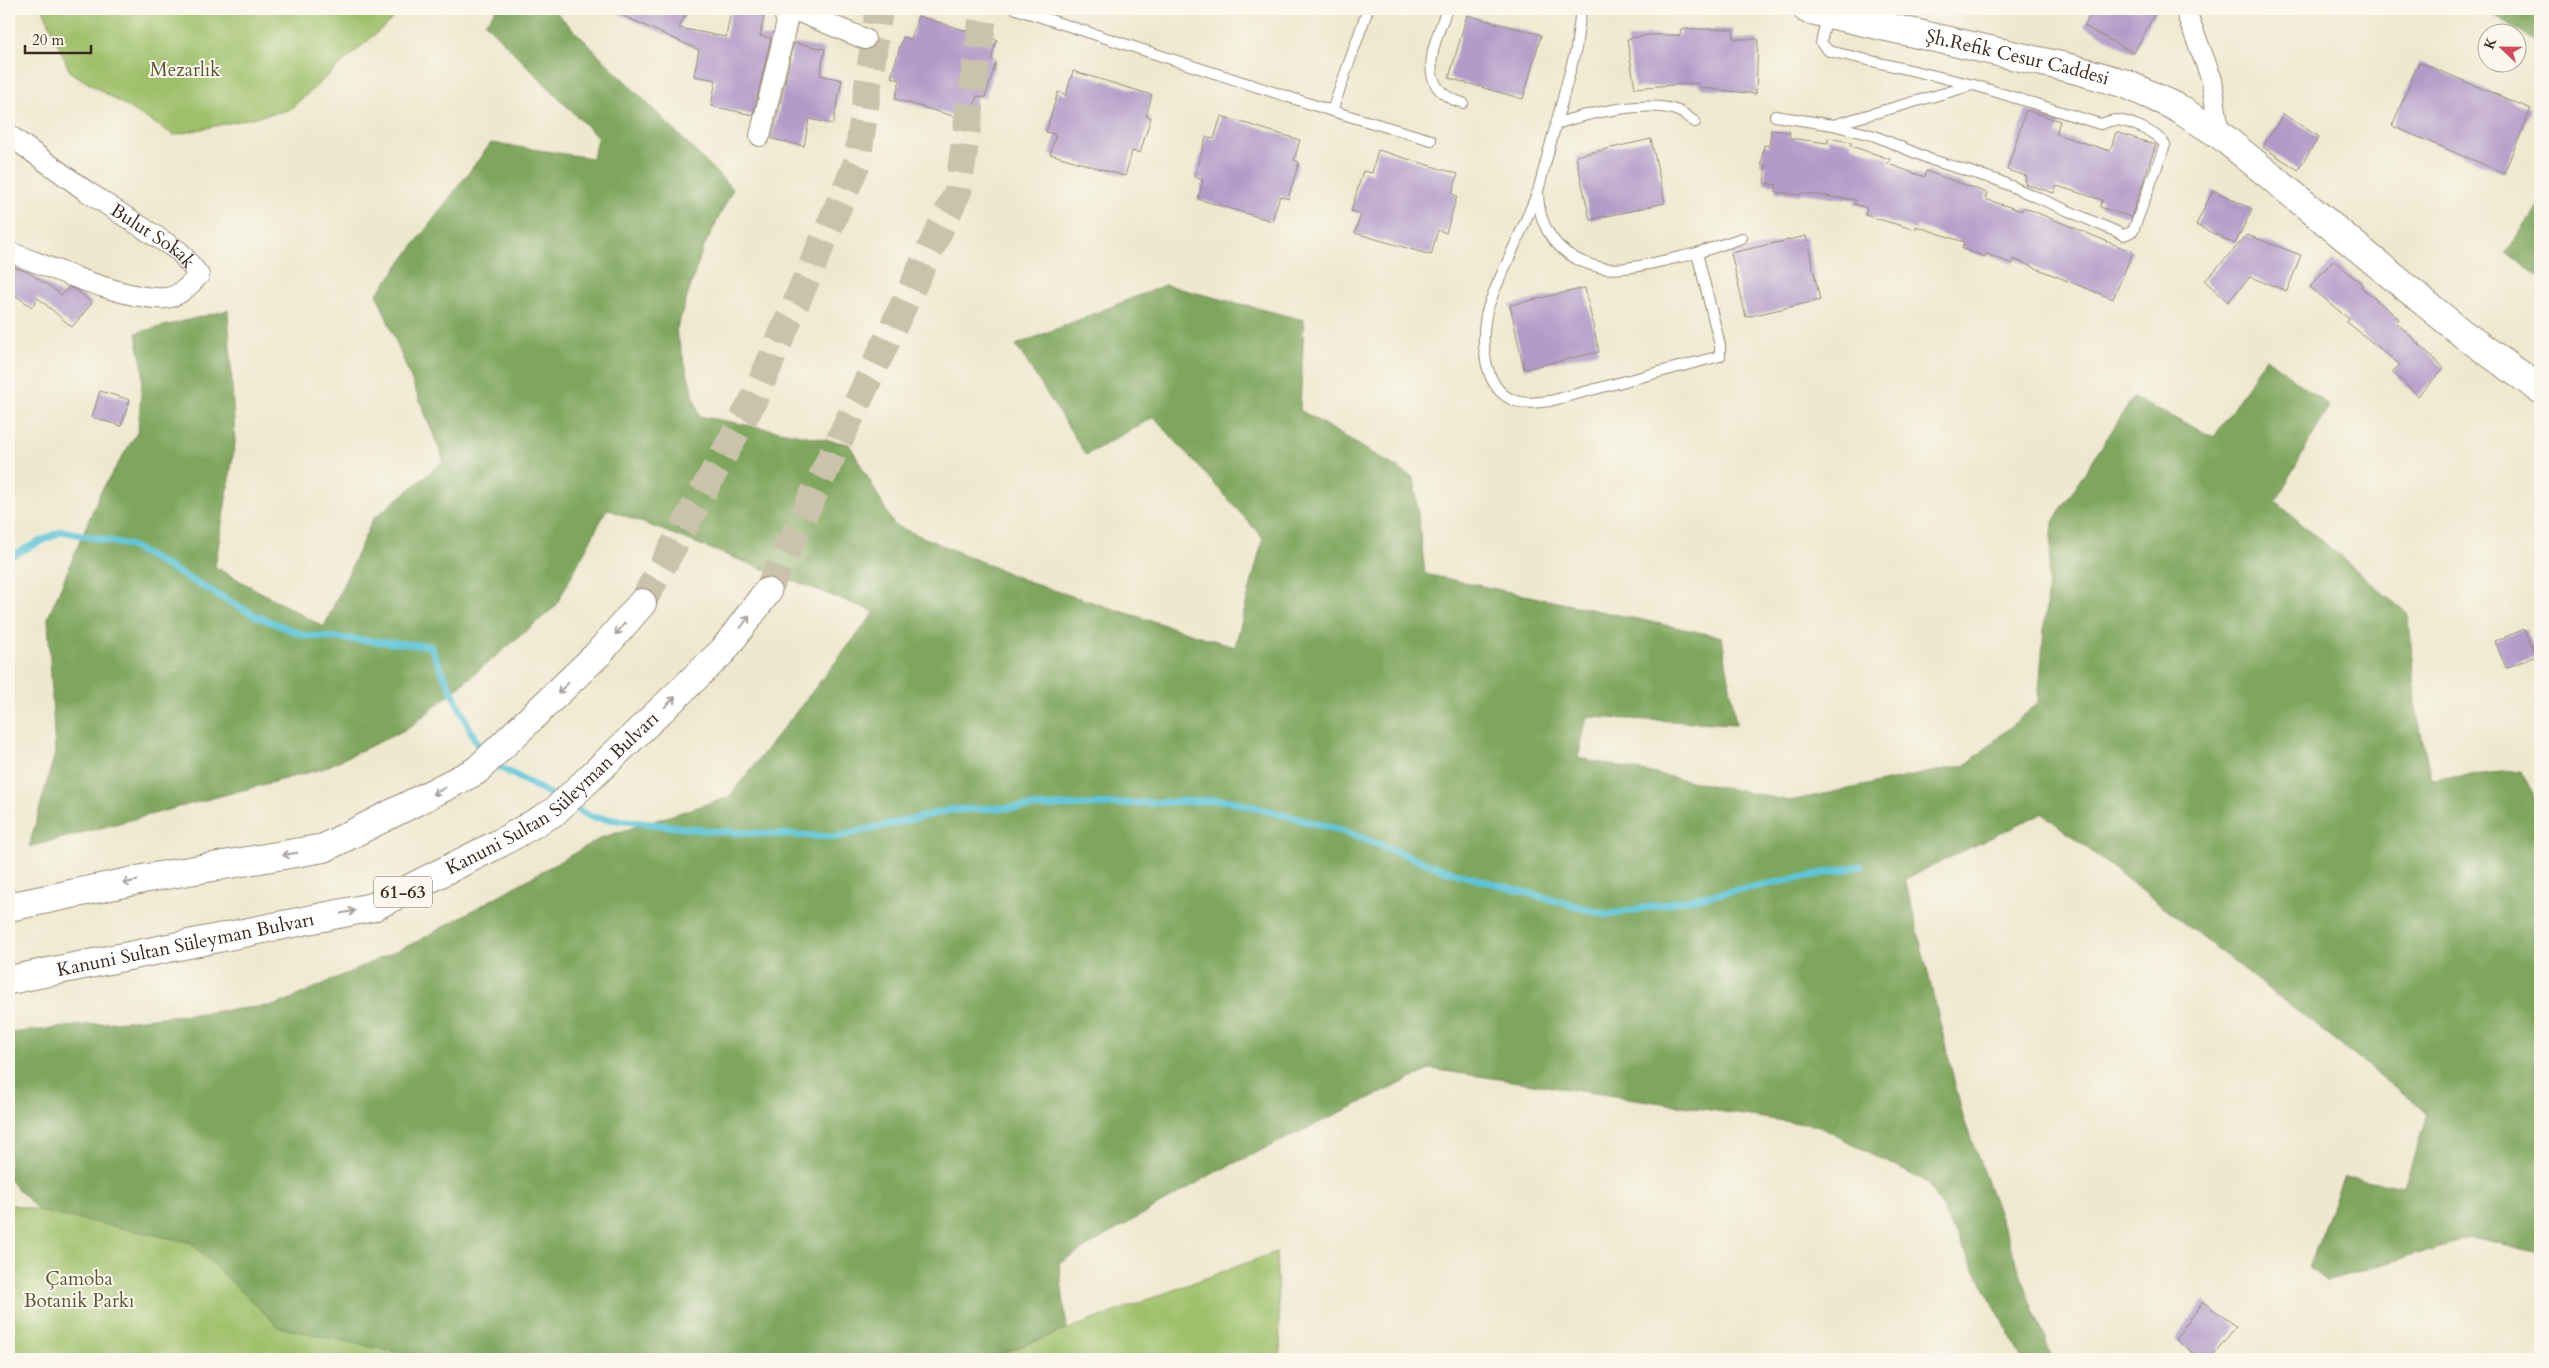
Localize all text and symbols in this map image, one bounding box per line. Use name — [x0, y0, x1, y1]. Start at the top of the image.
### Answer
scale bar — [25, 22, 91, 54]
north arrow — [2476, 22, 2526, 72]
street label: Şh.Refik Cesur Caddesi — [1923, 23, 2112, 92]
text: 20 m — [32, 30, 64, 50]
text: K — [2479, 34, 2502, 52]
park label: Mezarlık — [150, 57, 221, 83]
street label: Bulut Sokak — [106, 197, 202, 275]
one-way arrow — [740, 615, 750, 629]
one-way arrow — [614, 622, 626, 635]
one-way arrow — [557, 682, 569, 694]
one-way arrow — [664, 696, 676, 708]
street label: Kanuni Sultan Süleyman Bulvarı — [441, 706, 664, 881]
one-way arrow — [431, 786, 446, 796]
one-way arrow — [283, 850, 299, 860]
road number: 61-63 — [374, 876, 432, 908]
one-way arrow — [123, 878, 139, 887]
street label: Kanuni Sultan Süleyman Bulvarı — [55, 906, 316, 983]
one-way arrow — [340, 907, 356, 916]
park label: Çamoba Botanik Parkı — [24, 1266, 134, 1314]

